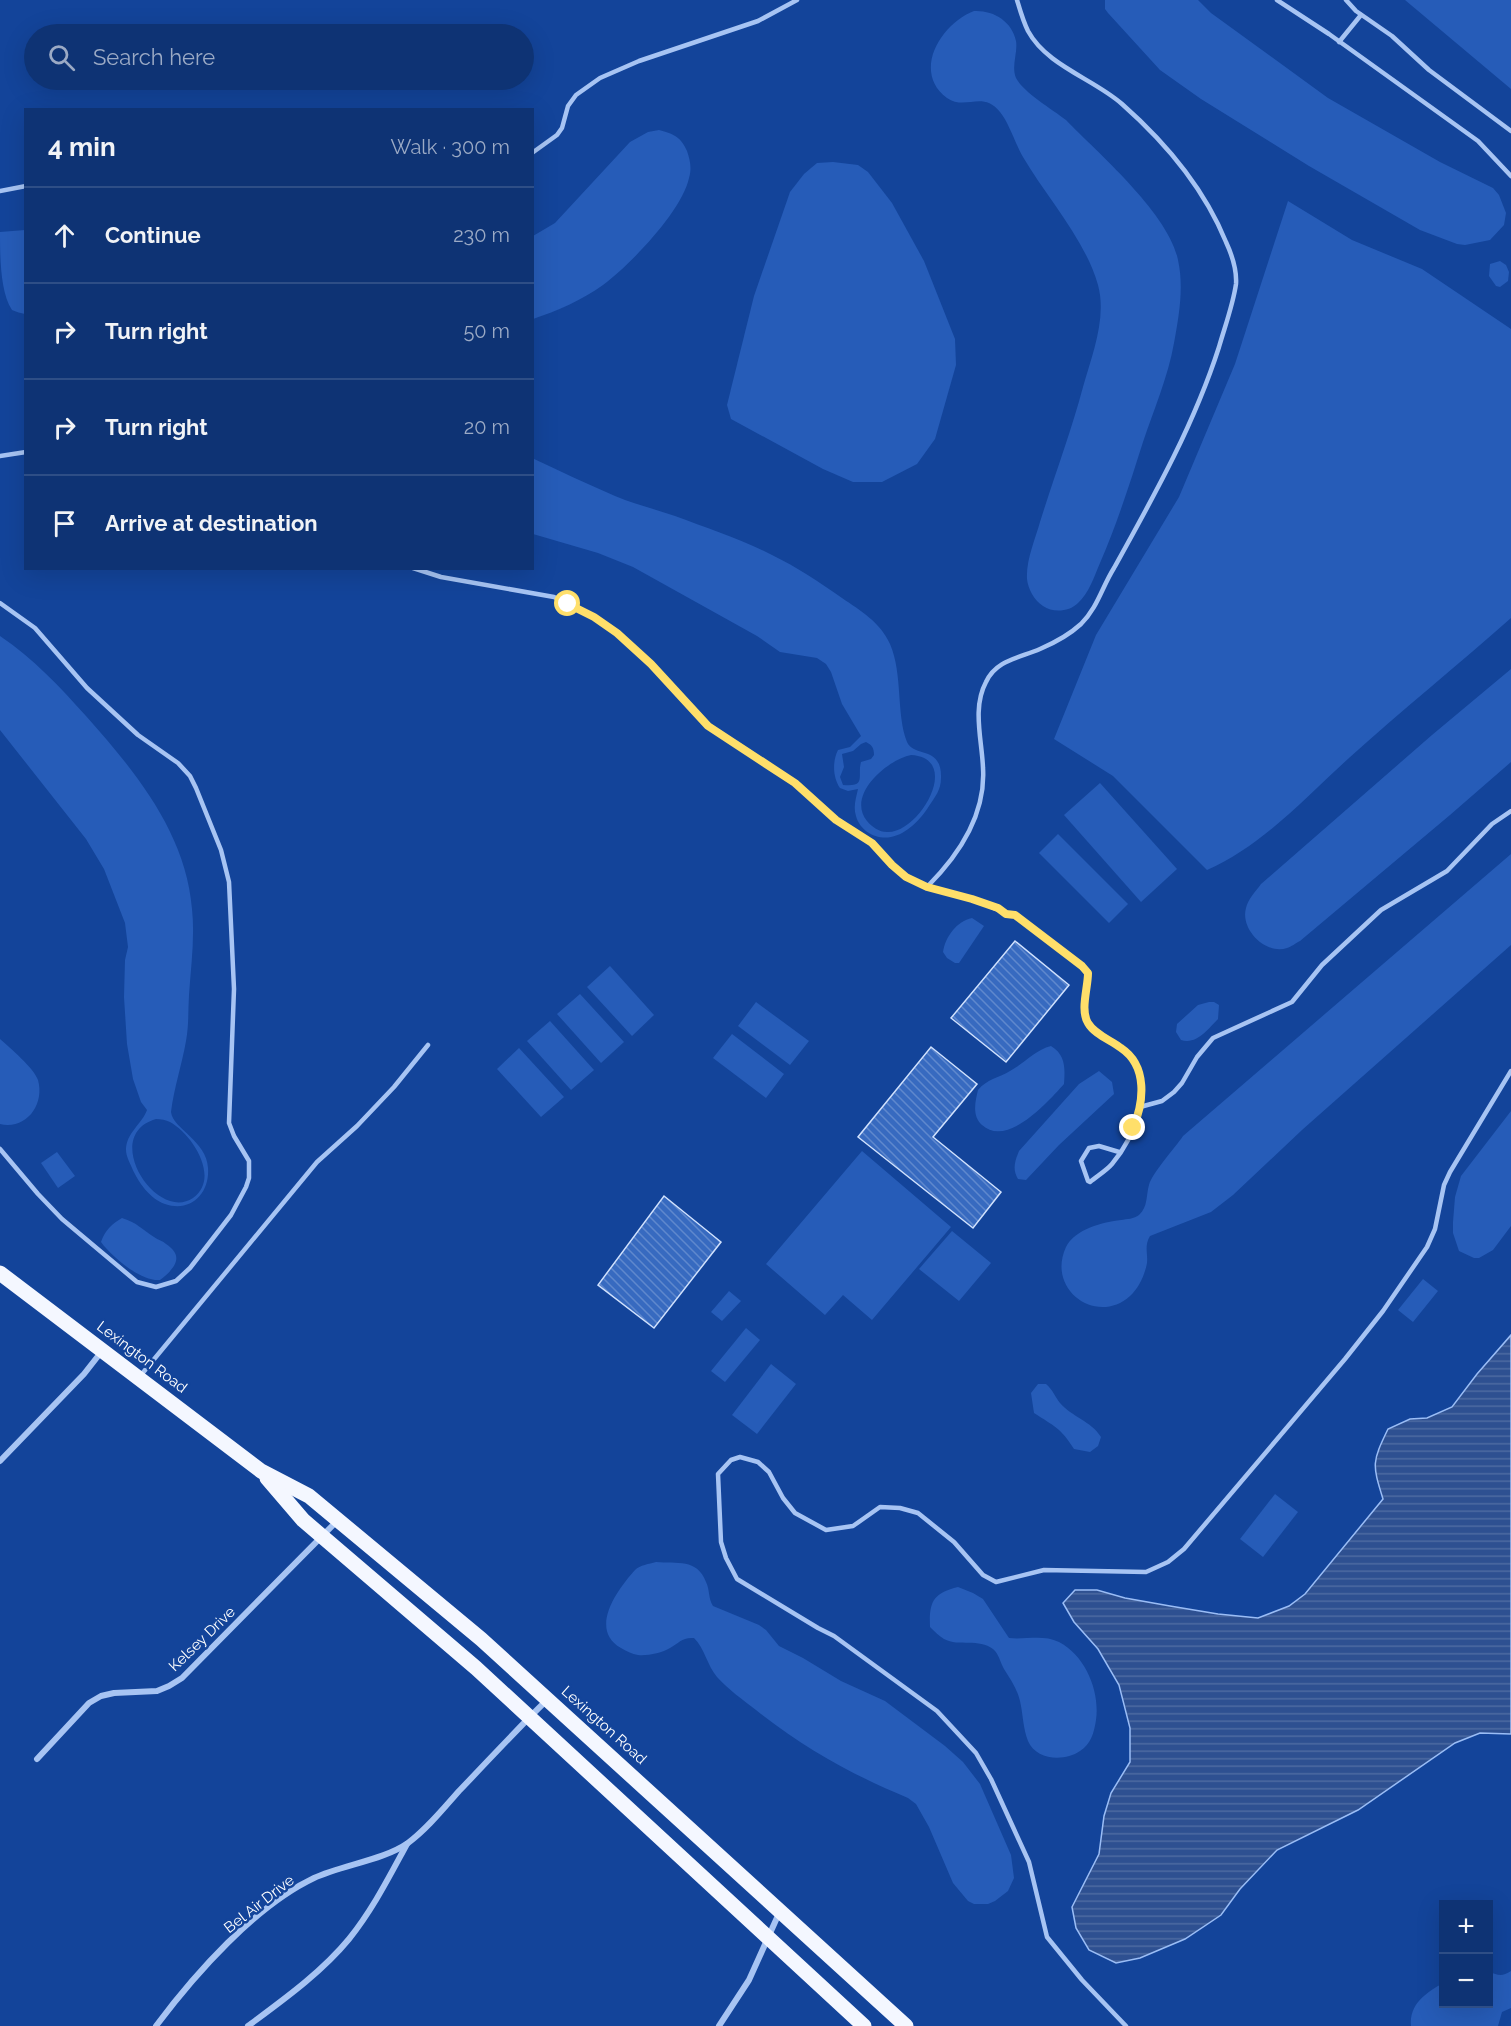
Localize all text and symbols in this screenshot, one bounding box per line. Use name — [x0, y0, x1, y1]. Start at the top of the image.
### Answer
search box — [24, 24, 534, 90]
icon: search — [45, 41, 78, 74]
text: Search here — [93, 44, 215, 70]
text: 4 min — [48, 132, 116, 162]
text: Walk · 300 m — [391, 135, 510, 159]
icon: ahead — [48, 219, 81, 252]
text: Continue — [105, 222, 201, 248]
text: 230 m — [453, 223, 510, 247]
icon: right — [48, 315, 81, 348]
text: Turn right — [105, 318, 208, 344]
text: 50 m — [463, 319, 510, 343]
icon: right — [48, 411, 81, 444]
text: Turn right — [105, 414, 208, 440]
text: 20 m — [464, 415, 510, 439]
icon: arrive — [48, 507, 81, 540]
text: Arrive at destination — [105, 510, 318, 536]
route start — [554, 590, 580, 616]
route end — [1119, 1114, 1145, 1140]
street label: Lexington Road — [93, 1317, 191, 1397]
street label: Kelsey Drive — [165, 1603, 239, 1675]
street label: Lexington Road — [558, 1682, 650, 1768]
street label: Bel Air Drive — [220, 1871, 298, 1937]
map controls — [1439, 1900, 1493, 2008]
button: + — [1439, 1900, 1493, 1954]
button: − — [1439, 1954, 1493, 2008]

